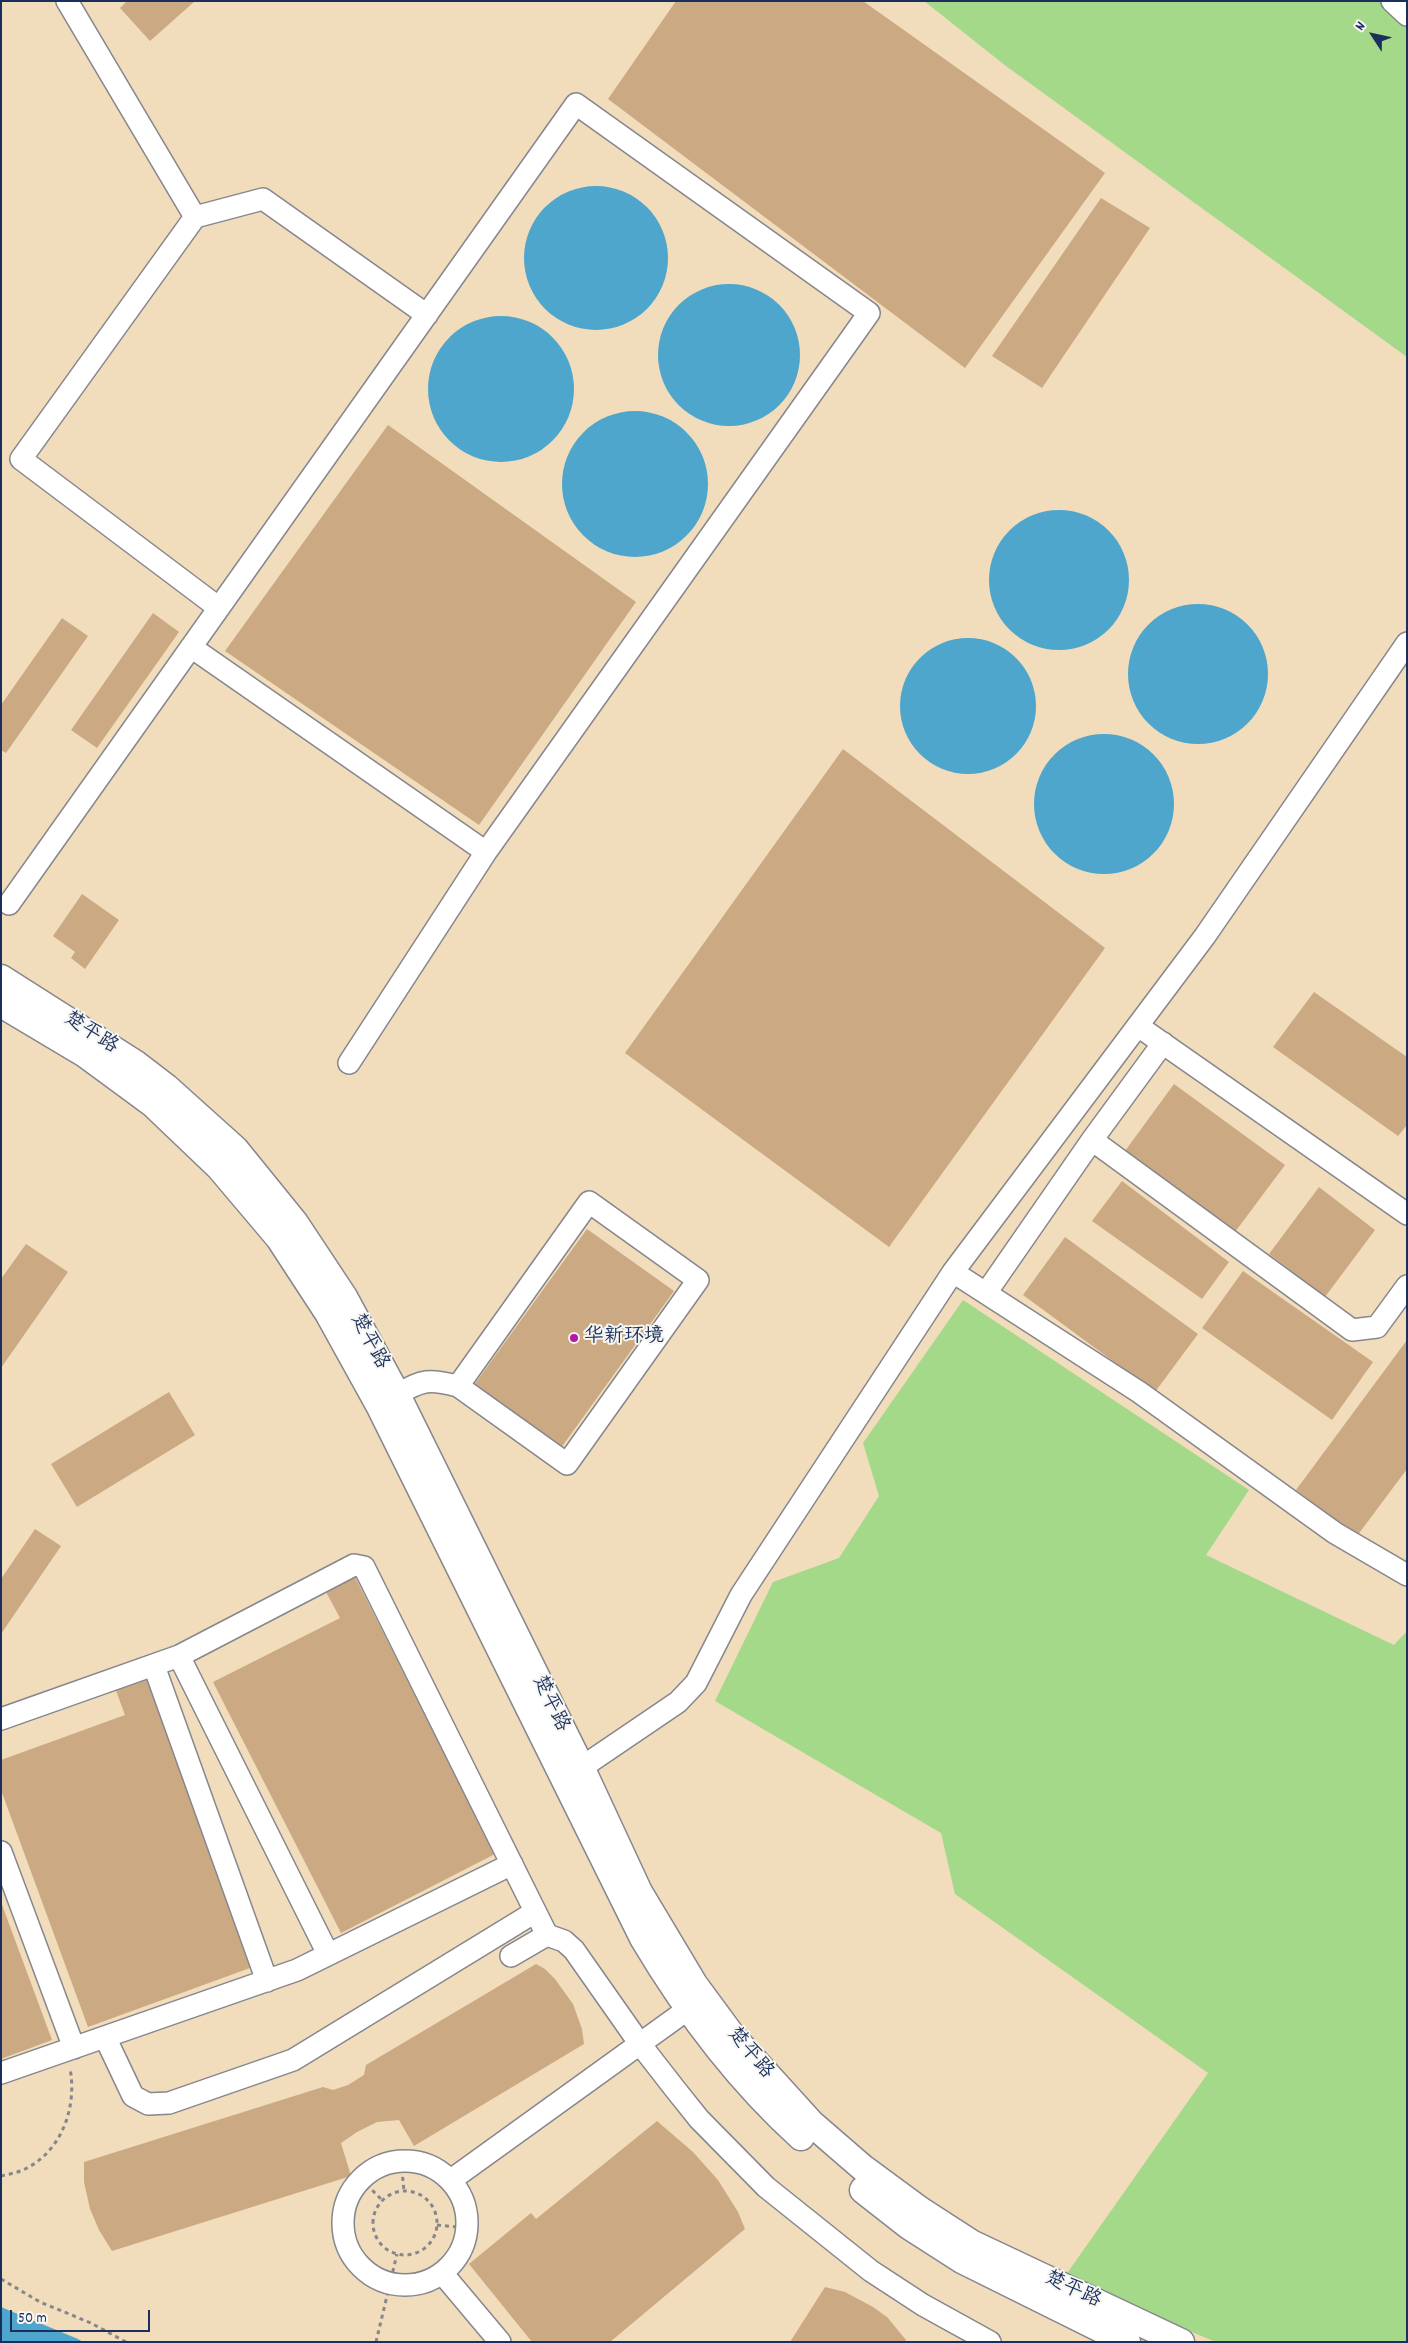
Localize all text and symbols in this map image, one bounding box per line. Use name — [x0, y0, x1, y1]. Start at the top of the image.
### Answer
north arrow — [1348, 10, 1398, 60]
text: N — [1351, 18, 1371, 35]
street label: 楚平路 — [58, 1008, 122, 1060]
street label: 楚平路 — [343, 1310, 393, 1374]
place label: 华新环境 — [584, 1326, 664, 1350]
marker: 华新环境 — [568, 1332, 580, 1344]
street label: 楚平路 — [525, 1672, 573, 1736]
street label: 楚平路 — [721, 2023, 777, 2085]
street label: 楚平路 — [1040, 2267, 1104, 2315]
scale bar — [12, 2300, 152, 2332]
text: 50 m — [18, 2308, 47, 2330]

